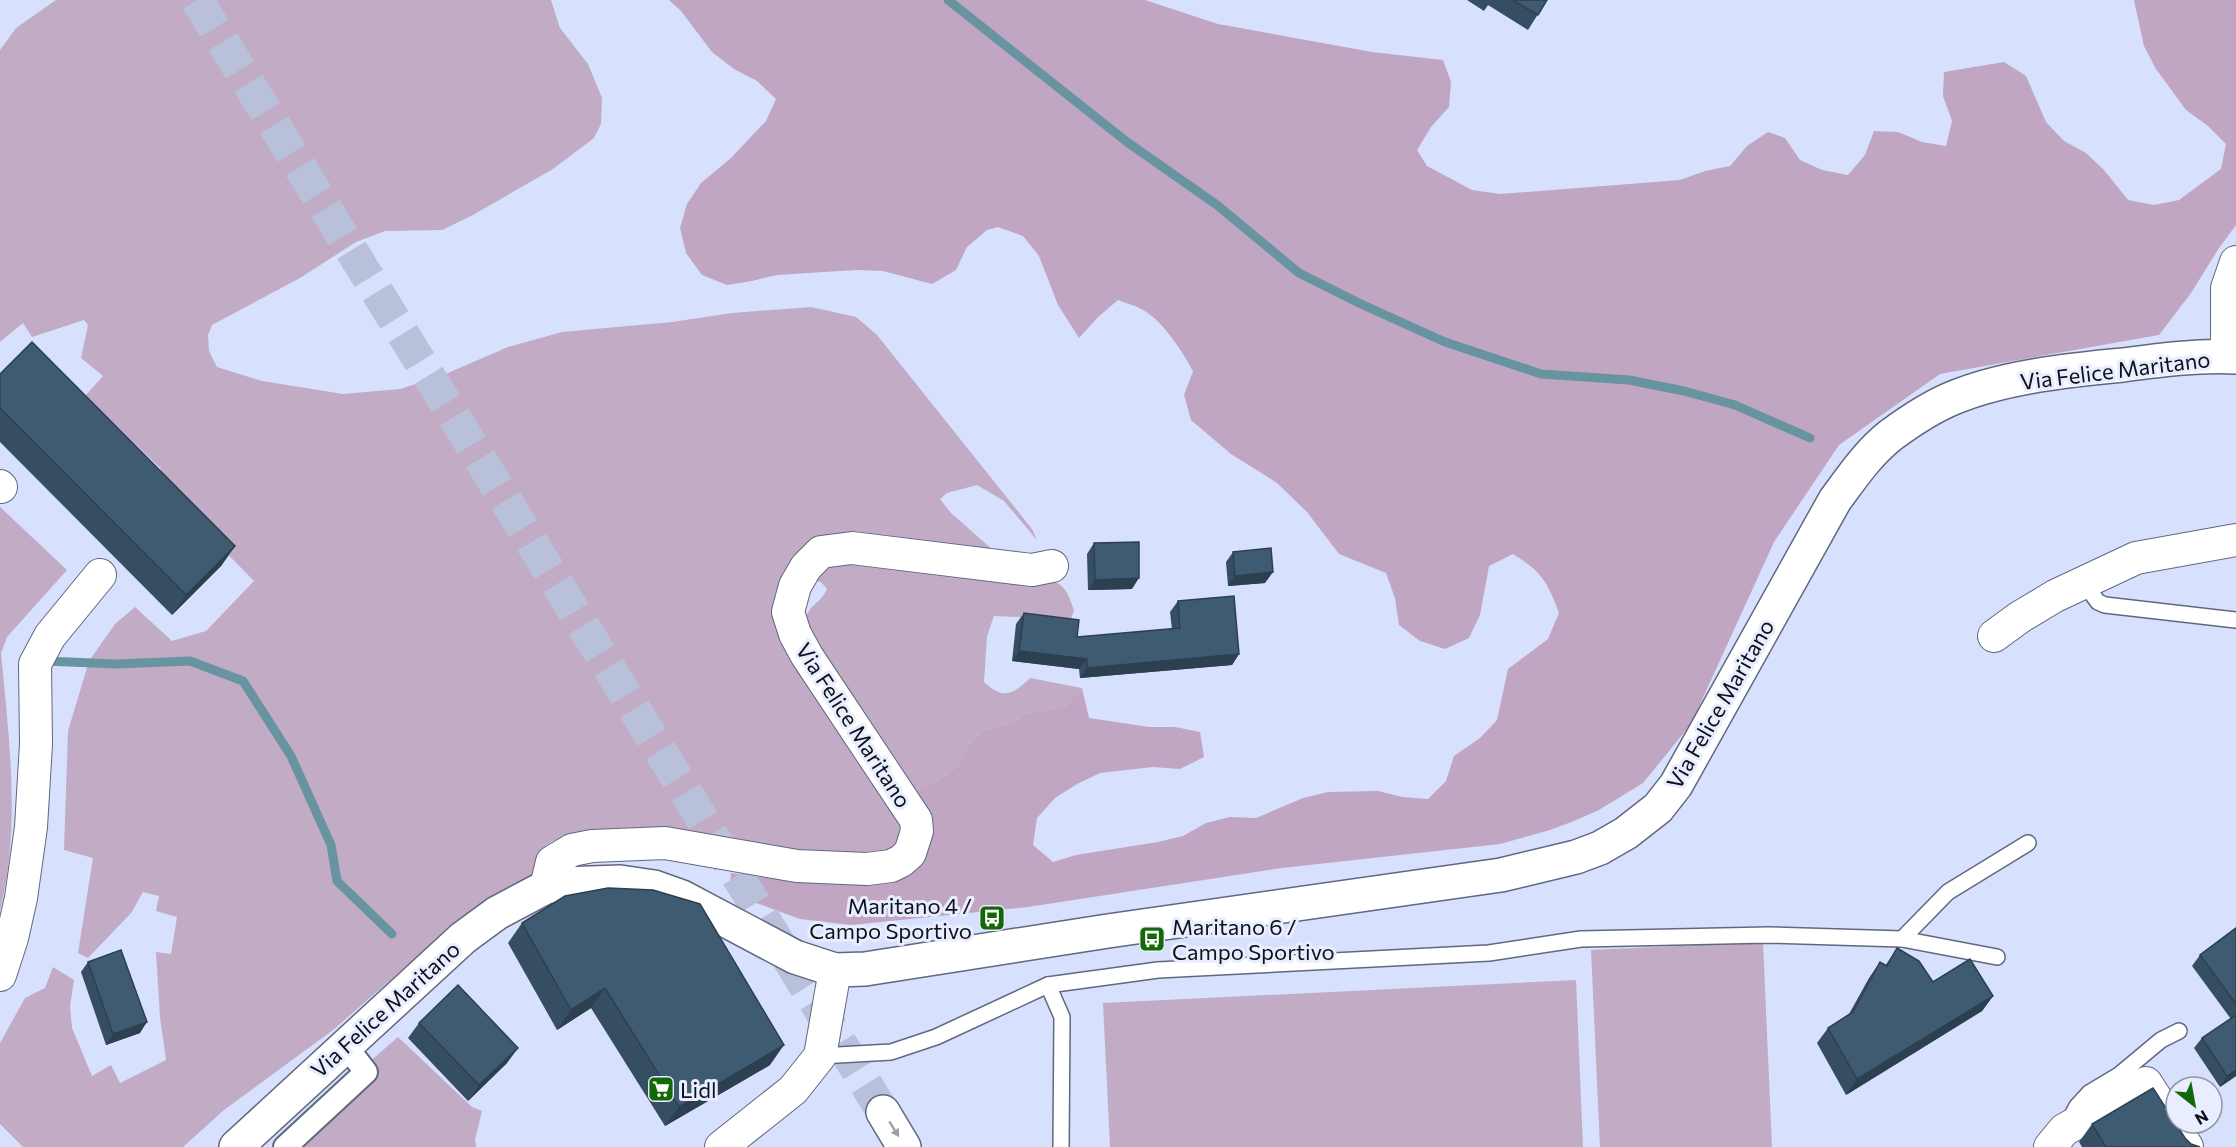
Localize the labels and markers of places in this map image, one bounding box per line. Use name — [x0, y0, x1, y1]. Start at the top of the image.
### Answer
place label: Maritano 4 / Campo Sportivo — [809, 892, 972, 944]
bus stop icon: Maritano 4 / Campo Sportivo — [977, 903, 1007, 933]
place label: Maritano 6 / Campo Sportivo — [1172, 913, 1335, 965]
bus stop icon: Maritano 6 / Campo Sportivo — [1137, 924, 1167, 954]
supermarket icon: Lidl — [646, 1074, 676, 1104]
place label: Lidl — [680, 1076, 717, 1103]

